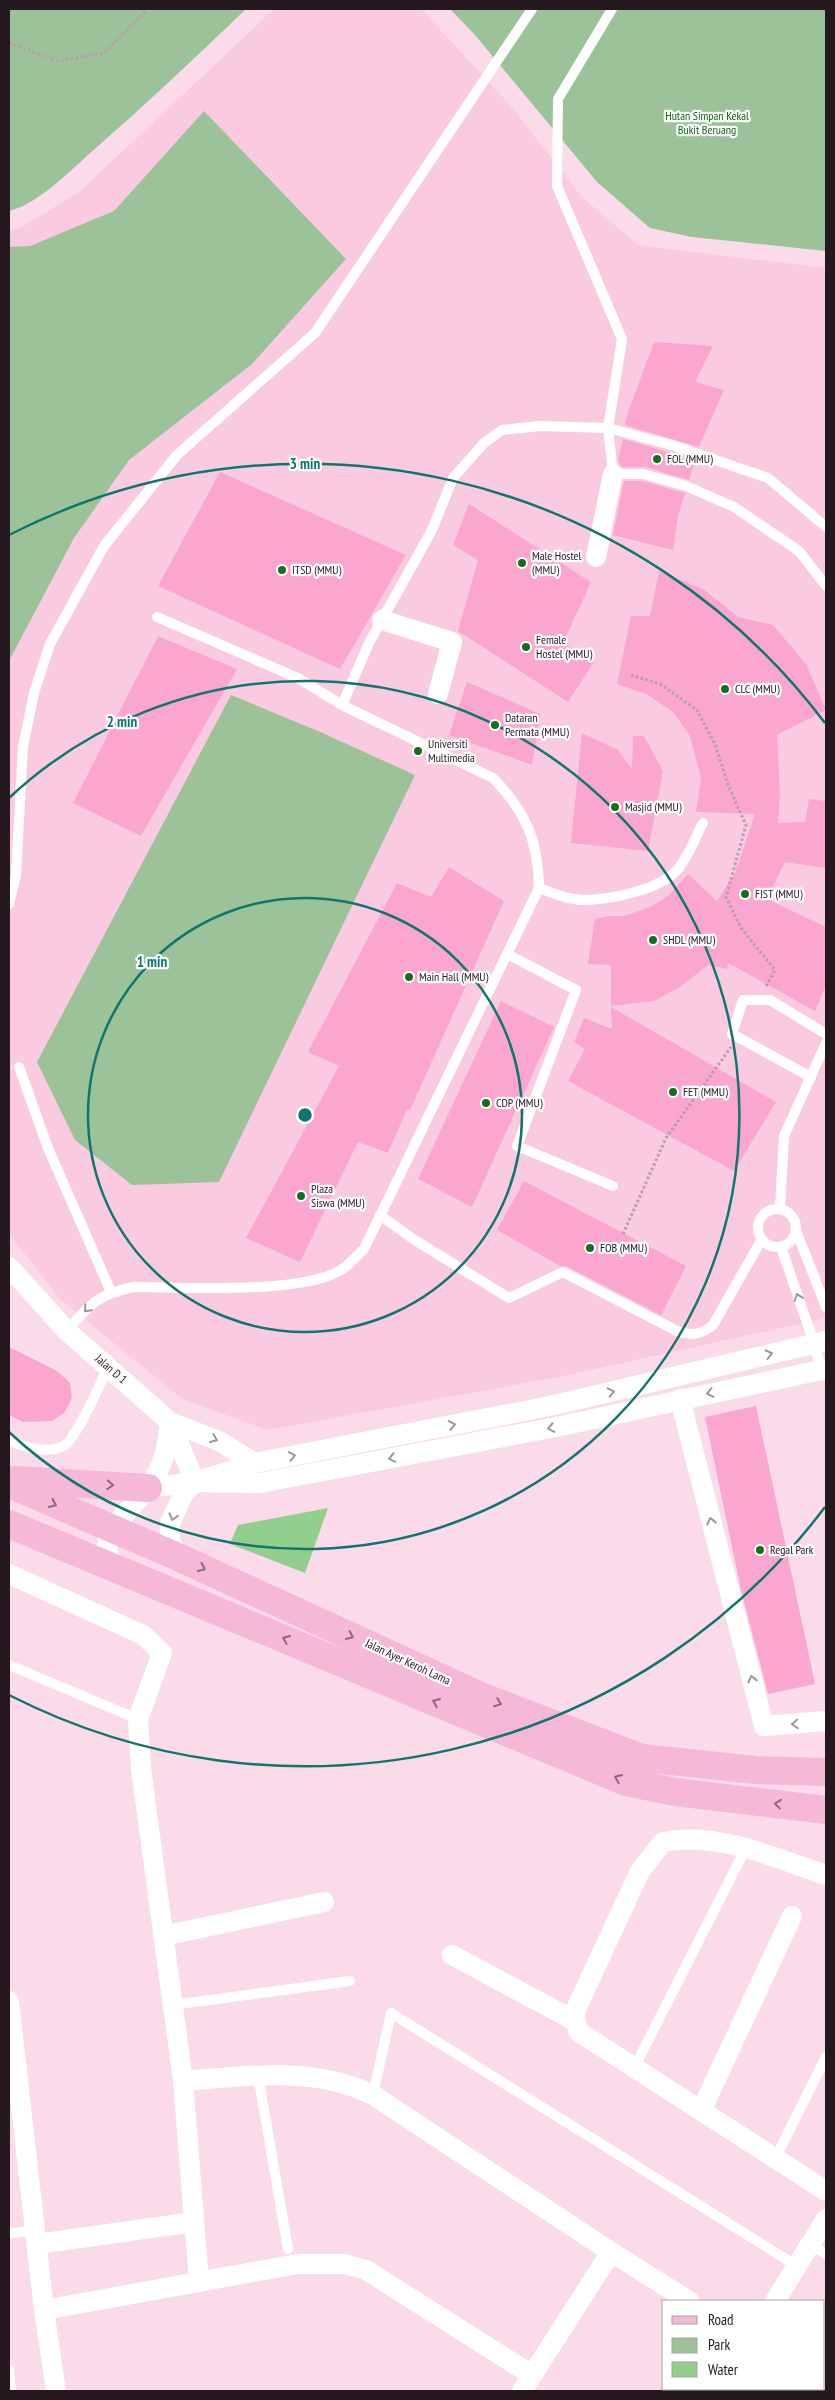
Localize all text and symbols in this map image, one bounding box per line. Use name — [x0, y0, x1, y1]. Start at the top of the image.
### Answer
park label: Hutan Simpan Kekal Bukit Beruang — [665, 108, 749, 137]
place label: FOL (MMU) — [667, 451, 713, 466]
marker: FOL (MMU) — [651, 453, 663, 465]
text: 3 min — [290, 454, 320, 473]
place label: Male Hostel (MMU) — [532, 548, 582, 577]
marker: Male Hostel (MMU) — [516, 557, 528, 569]
place label: ITSD (MMU) — [292, 562, 341, 577]
marker: ITSD (MMU) — [276, 564, 288, 576]
place label: Female Hostel (MMU) — [536, 632, 593, 661]
marker: Female Hostel (MMU) — [520, 641, 532, 653]
place label: CLC (MMU) — [735, 681, 780, 696]
marker: CLC (MMU) — [719, 683, 731, 695]
place label: Dataran Permata (MMU) — [505, 710, 569, 739]
text: 2 min — [107, 712, 137, 731]
marker: Dataran Permata (MMU) — [489, 719, 501, 731]
place label: Universiti Multimedia — [428, 736, 475, 765]
marker: Universiti Multimedia — [412, 745, 424, 757]
place label: Masjid (MMU) — [625, 799, 682, 814]
marker: Masjid (MMU) — [609, 801, 621, 813]
place label: FIST (MMU) — [755, 886, 803, 901]
marker: FIST (MMU) — [739, 888, 751, 900]
place label: SHDL (MMU) — [663, 932, 715, 947]
marker: SHDL (MMU) — [647, 934, 659, 946]
text: 1 min — [137, 952, 167, 971]
place label: Main Hall (MMU) — [419, 969, 489, 984]
marker: Main Hall (MMU) — [403, 971, 415, 983]
place label: FET (MMU) — [683, 1084, 728, 1099]
marker: FET (MMU) — [667, 1086, 679, 1098]
place label: CDP (MMU) — [496, 1095, 543, 1110]
marker: CDP (MMU) — [480, 1097, 492, 1109]
centre of rings — [296, 1106, 314, 1124]
place label: Plaza Siswa (MMU) — [311, 1181, 365, 1210]
marker: Plaza Siswa (MMU) — [295, 1190, 307, 1202]
place label: FOB (MMU) — [600, 1240, 647, 1255]
marker: FOB (MMU) — [584, 1242, 596, 1254]
one-way arrow — [794, 1293, 804, 1302]
one-way arrow — [83, 1303, 92, 1312]
one-way arrow — [765, 1349, 774, 1360]
street label: Jalan D 1 — [92, 1350, 130, 1387]
one-way arrow — [607, 1387, 616, 1398]
one-way arrow — [705, 1387, 714, 1398]
one-way arrow — [448, 1420, 456, 1430]
one-way arrow — [547, 1422, 556, 1433]
one-way arrow — [209, 1433, 218, 1444]
one-way arrow — [288, 1451, 297, 1461]
one-way arrow — [387, 1453, 396, 1463]
one-way arrow — [106, 1480, 114, 1491]
one-way arrow — [48, 1497, 57, 1508]
one-way arrow — [168, 1512, 178, 1521]
one-way arrow — [707, 1518, 717, 1526]
place label: Regal Park — [770, 1542, 814, 1557]
marker: Regal Park — [754, 1544, 766, 1556]
one-way arrow — [197, 1562, 206, 1573]
one-way arrow — [345, 1629, 354, 1640]
one-way arrow — [282, 1635, 291, 1646]
street label: Jalan Ayer Keroh Lama — [362, 1635, 453, 1688]
one-way arrow — [747, 1674, 758, 1683]
one-way arrow — [493, 1696, 502, 1707]
one-way arrow — [432, 1698, 440, 1708]
one-way arrow — [791, 1718, 799, 1729]
one-way arrow — [614, 1774, 623, 1785]
one-way arrow — [774, 1799, 782, 1810]
legend — [662, 2300, 825, 2390]
text: Road — [708, 2310, 734, 2329]
text: Park — [708, 2335, 730, 2354]
text: Water — [708, 2360, 739, 2379]

